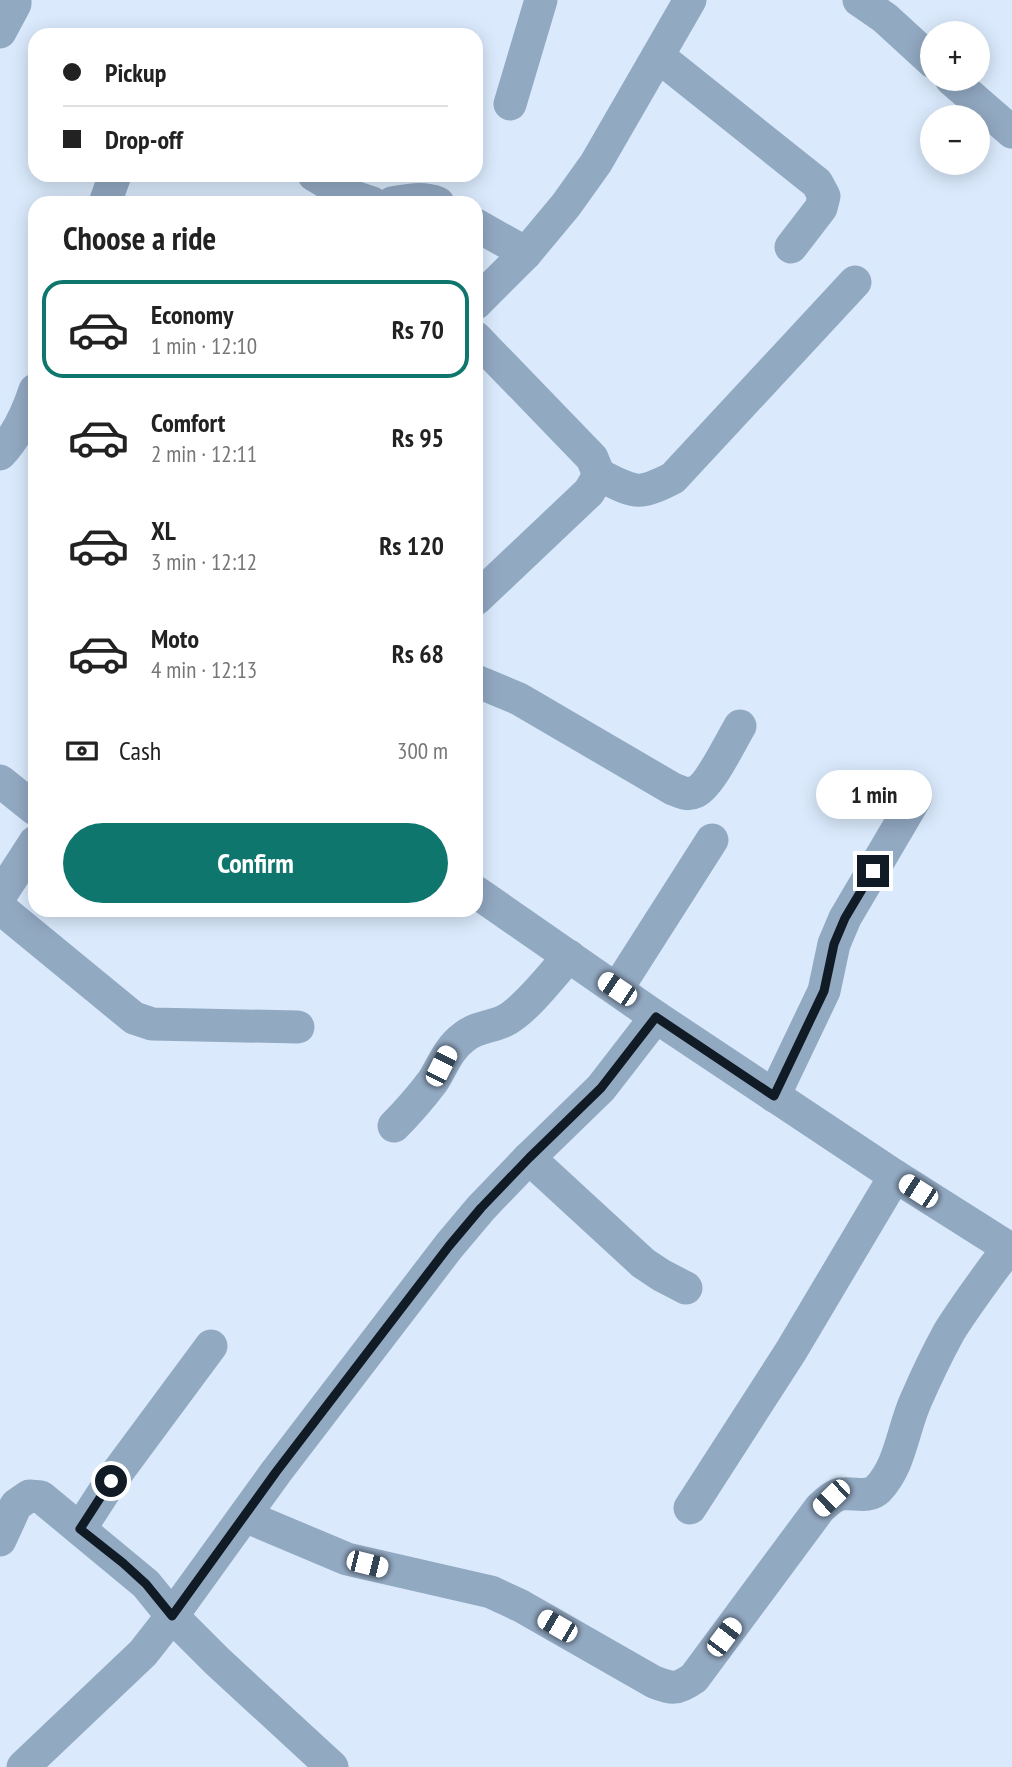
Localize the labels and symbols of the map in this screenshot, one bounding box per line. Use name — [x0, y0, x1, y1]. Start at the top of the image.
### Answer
callout: 1 min — [815, 770, 931, 818]
route end — [857, 855, 889, 887]
car — [594, 969, 641, 1009]
car — [423, 1043, 460, 1089]
car — [895, 1171, 942, 1211]
route start — [95, 1465, 127, 1497]
car — [809, 1476, 854, 1520]
car — [345, 1549, 390, 1579]
car — [534, 1606, 581, 1646]
car — [703, 1614, 746, 1660]

